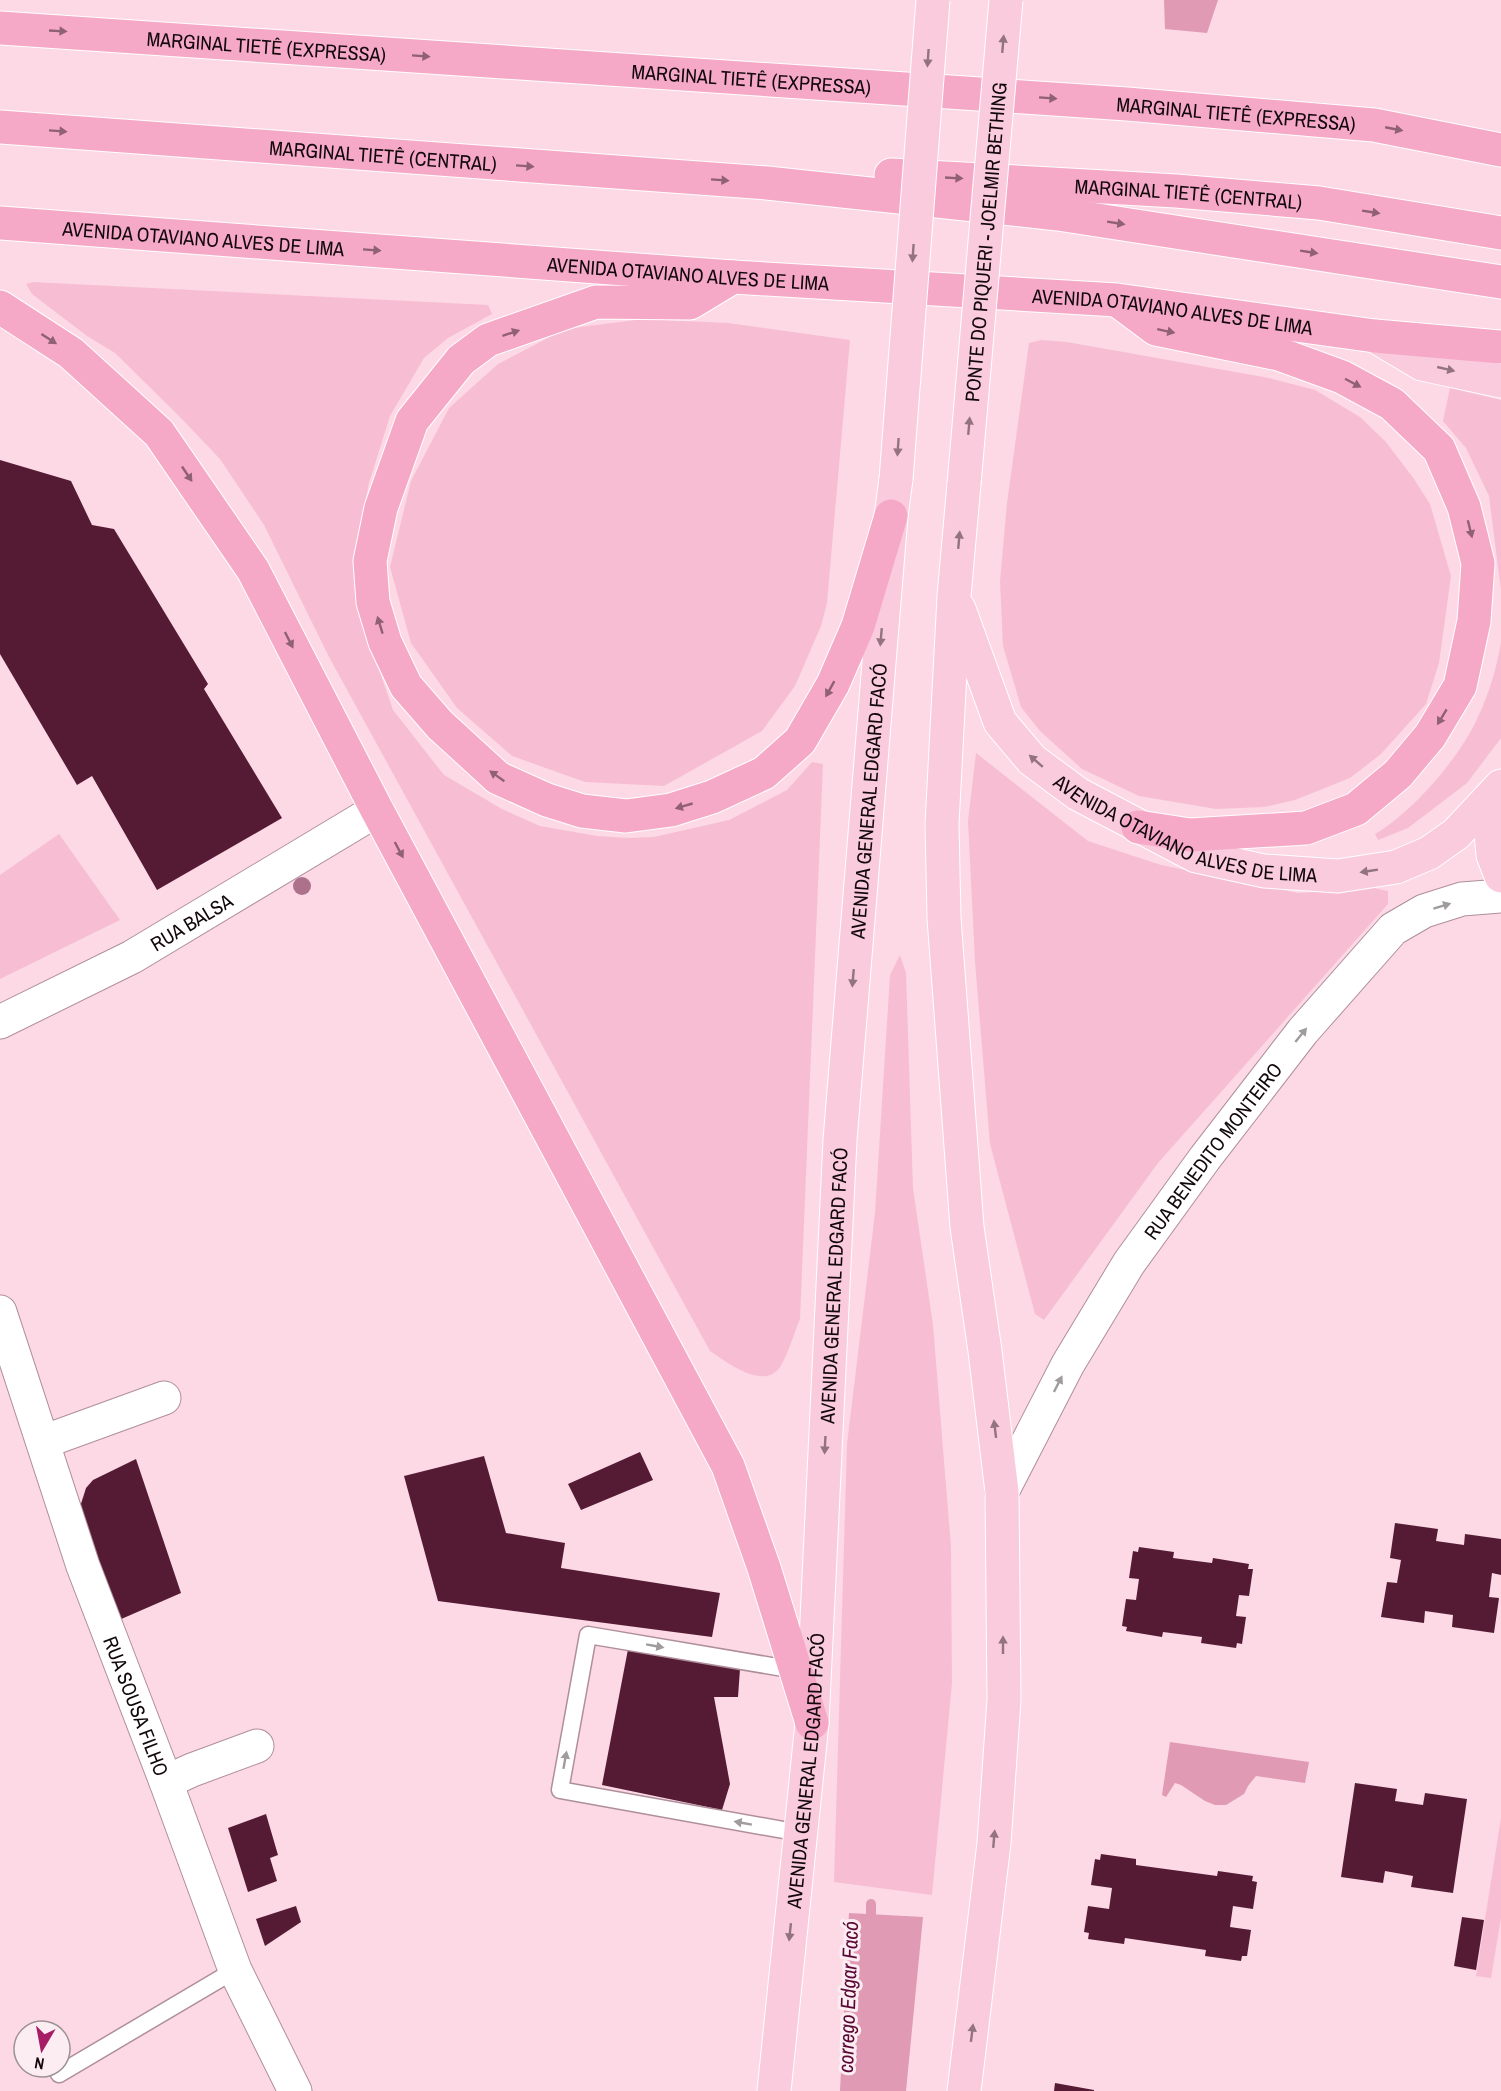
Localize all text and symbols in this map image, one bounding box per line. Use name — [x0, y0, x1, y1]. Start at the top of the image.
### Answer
street label: MARGINAL TIETÊ (EXPRESSA) — [146, 24, 387, 68]
one-way arrow — [49, 26, 68, 36]
one-way arrow — [998, 34, 1008, 53]
one-way arrow — [924, 49, 933, 68]
one-way arrow — [411, 51, 430, 61]
street label: MARGINAL TIETÊ (EXPRESSA) — [631, 57, 872, 100]
street label: PONTE DO PIQUERI - JOELMIR BETHING — [958, 81, 1012, 403]
street label: MARGINAL TIETÊ (EXPRESSA) — [1116, 90, 1357, 137]
one-way arrow — [1039, 94, 1058, 103]
one-way arrow — [1385, 125, 1404, 134]
one-way arrow — [49, 126, 68, 136]
street label: MARGINAL TIETÊ (CENTRAL) — [268, 133, 498, 177]
one-way arrow — [516, 161, 535, 170]
street label: MARGINAL TIETÊ (CENTRAL) — [1074, 172, 1303, 215]
one-way arrow — [944, 173, 963, 183]
one-way arrow — [710, 175, 729, 185]
one-way arrow — [1362, 207, 1381, 216]
street label: AVENIDA OTAVIANO ALVES DE LIMA — [61, 214, 345, 262]
one-way arrow — [1107, 218, 1126, 227]
one-way arrow — [909, 243, 918, 262]
one-way arrow — [363, 246, 382, 255]
one-way arrow — [1299, 248, 1318, 257]
street label: AVENIDA OTAVIANO ALVES DE LIMA — [545, 250, 830, 296]
street label: AVENIDA OTAVIANO ALVES DE LIMA — [1030, 281, 1315, 341]
one-way arrow — [502, 327, 520, 337]
one-way arrow — [1157, 327, 1176, 336]
one-way arrow — [41, 333, 57, 344]
one-way arrow — [1437, 365, 1456, 374]
one-way arrow — [1345, 378, 1362, 388]
one-way arrow — [964, 417, 974, 436]
one-way arrow — [894, 438, 903, 457]
one-way arrow — [182, 465, 193, 482]
one-way arrow — [1465, 520, 1475, 539]
one-way arrow — [954, 531, 964, 550]
one-way arrow — [375, 616, 384, 634]
one-way arrow — [876, 627, 886, 646]
one-way arrow — [284, 631, 294, 648]
street label: AVENIDA GENERAL EDGARD FACÓ — [843, 662, 892, 941]
one-way arrow — [825, 681, 835, 698]
one-way arrow — [1436, 709, 1447, 725]
one-way arrow — [1028, 755, 1044, 768]
street label: AVENIDA OTAVIANO ALVES DE LIMA — [1048, 767, 1318, 888]
one-way arrow — [490, 770, 506, 782]
one-way arrow — [674, 802, 692, 811]
one-way arrow — [394, 842, 404, 859]
one-way arrow — [1360, 867, 1379, 876]
street label: RUA BALSA — [145, 886, 237, 957]
one-way arrow — [1433, 901, 1451, 910]
one-way arrow — [848, 968, 858, 987]
one-way arrow — [1294, 1027, 1307, 1043]
street label: RUA BENEDITO MONTEIRO — [1137, 1056, 1288, 1245]
street label: AVENIDA GENERAL EDGARD FACÓ — [813, 1147, 853, 1425]
one-way arrow — [1052, 1375, 1062, 1393]
one-way arrow — [990, 1420, 999, 1439]
one-way arrow — [821, 1435, 830, 1454]
street label: RUA SOUSA FILHO — [98, 1632, 176, 1780]
street label: AVENIDA GENERAL EDGARD FACÓ — [779, 1632, 830, 1911]
one-way arrow — [999, 1635, 1008, 1654]
one-way arrow — [645, 1642, 664, 1651]
one-way arrow — [561, 1751, 570, 1770]
one-way arrow — [733, 1818, 752, 1827]
one-way arrow — [989, 1830, 999, 1849]
water label: corrego Edgar Facó — [831, 1921, 865, 2073]
one-way arrow — [785, 1923, 795, 1942]
north arrow — [12, 2019, 72, 2079]
one-way arrow — [967, 2023, 976, 2042]
text: N — [33, 2052, 46, 2075]

